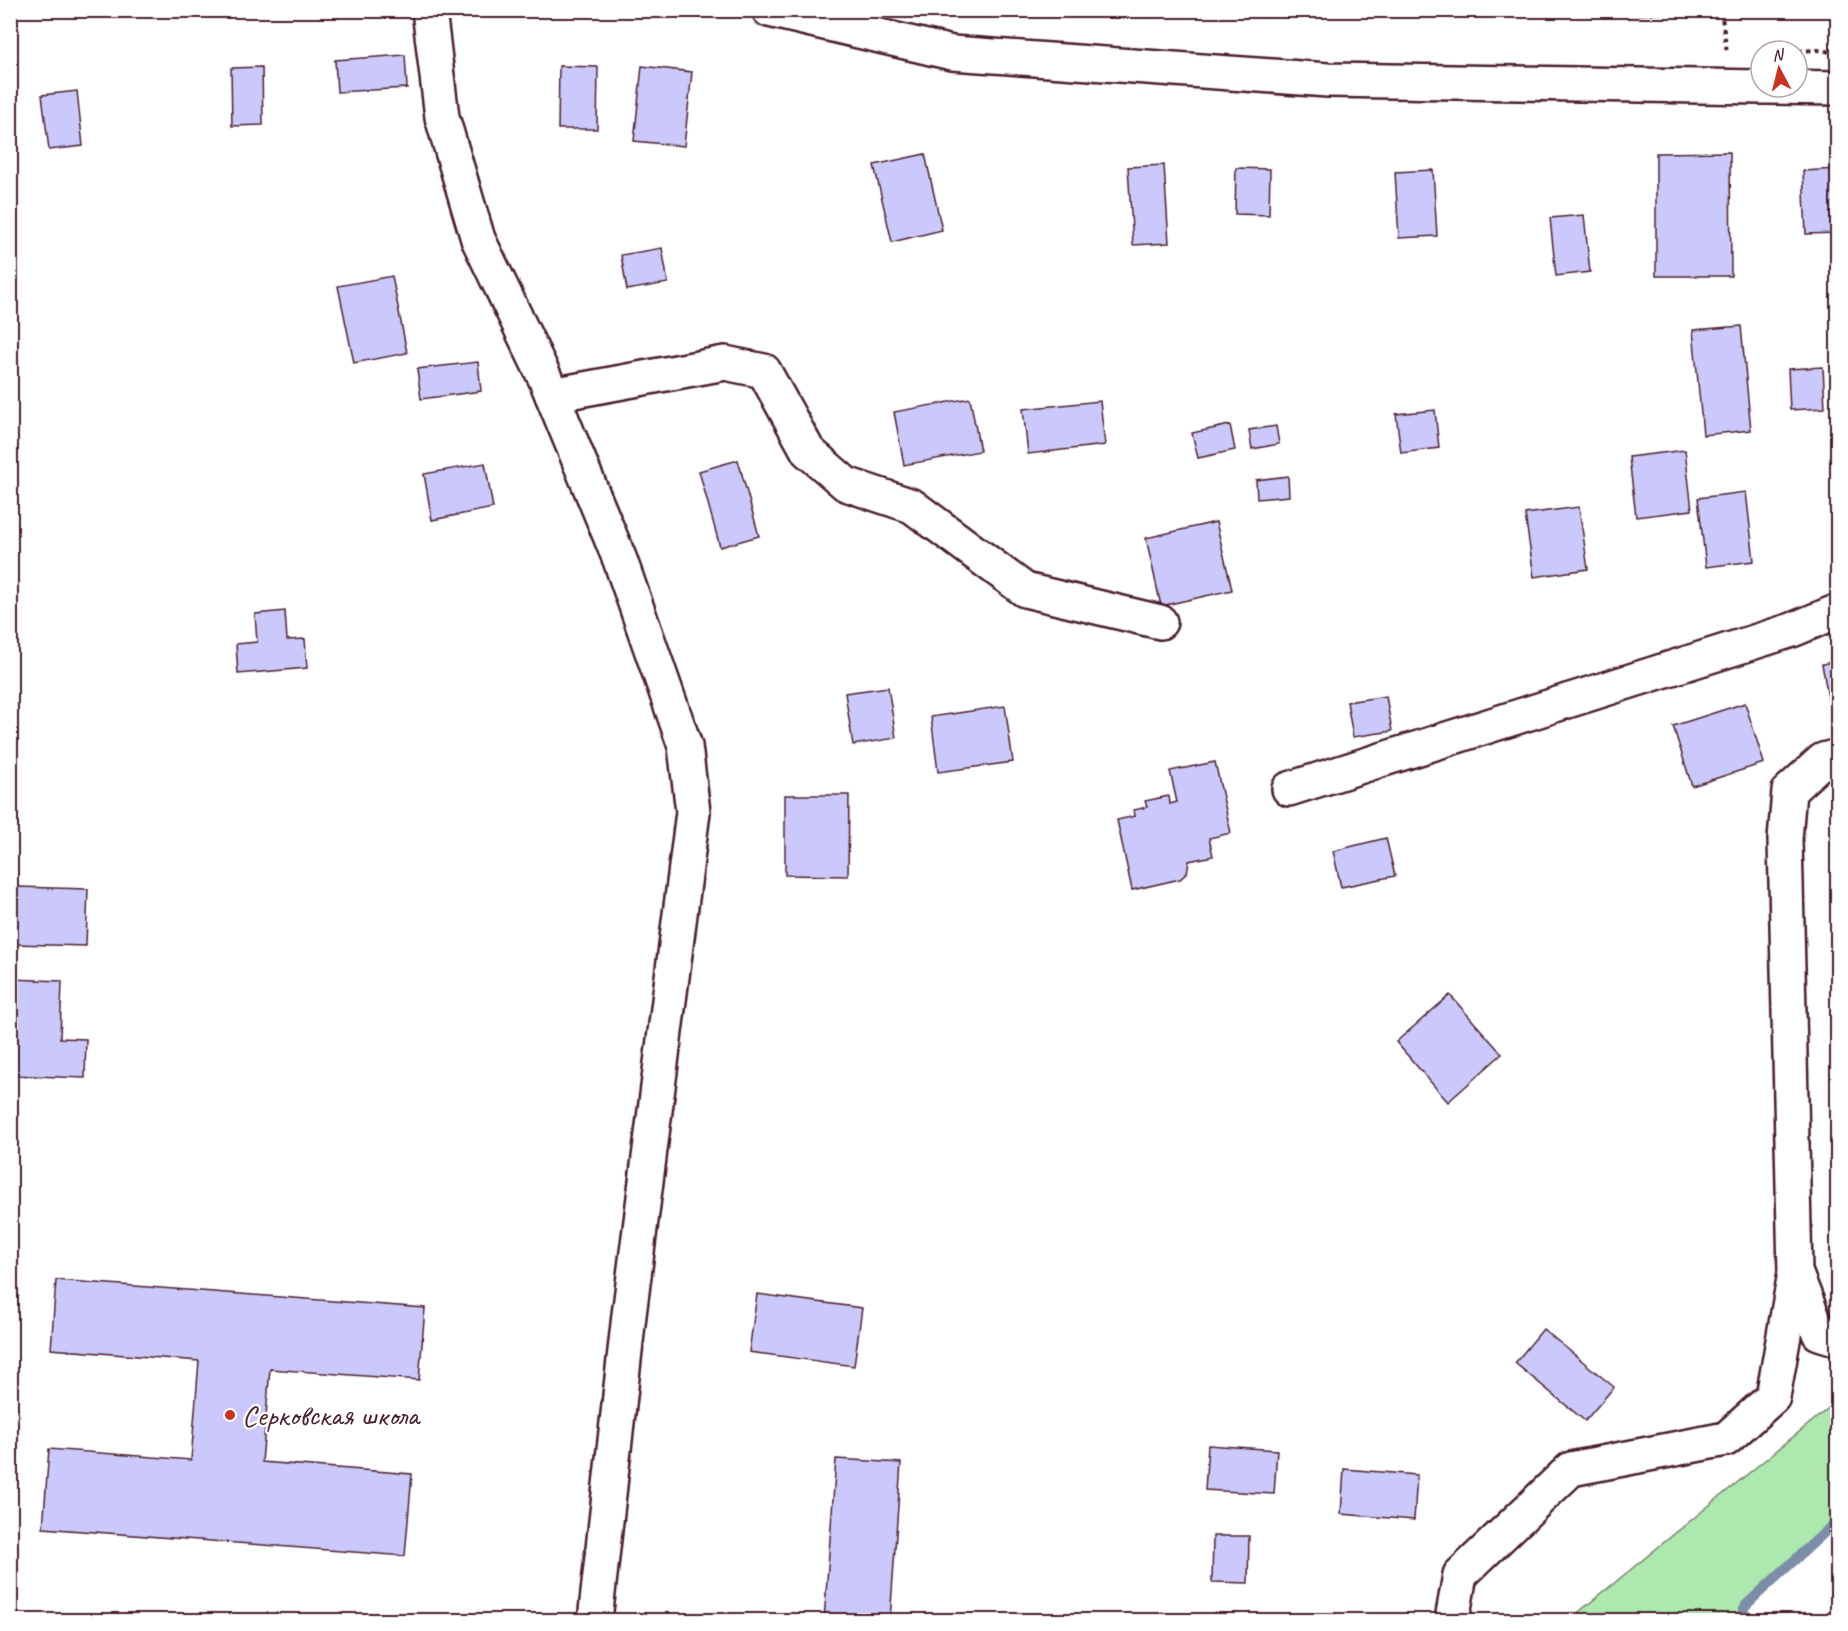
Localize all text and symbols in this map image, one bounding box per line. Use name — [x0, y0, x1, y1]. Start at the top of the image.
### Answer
north arrow — [1749, 39, 1809, 99]
text: N — [1771, 44, 1786, 66]
place label: Серковская школа — [242, 1396, 422, 1434]
marker: Серковская школа — [223, 1408, 237, 1422]

